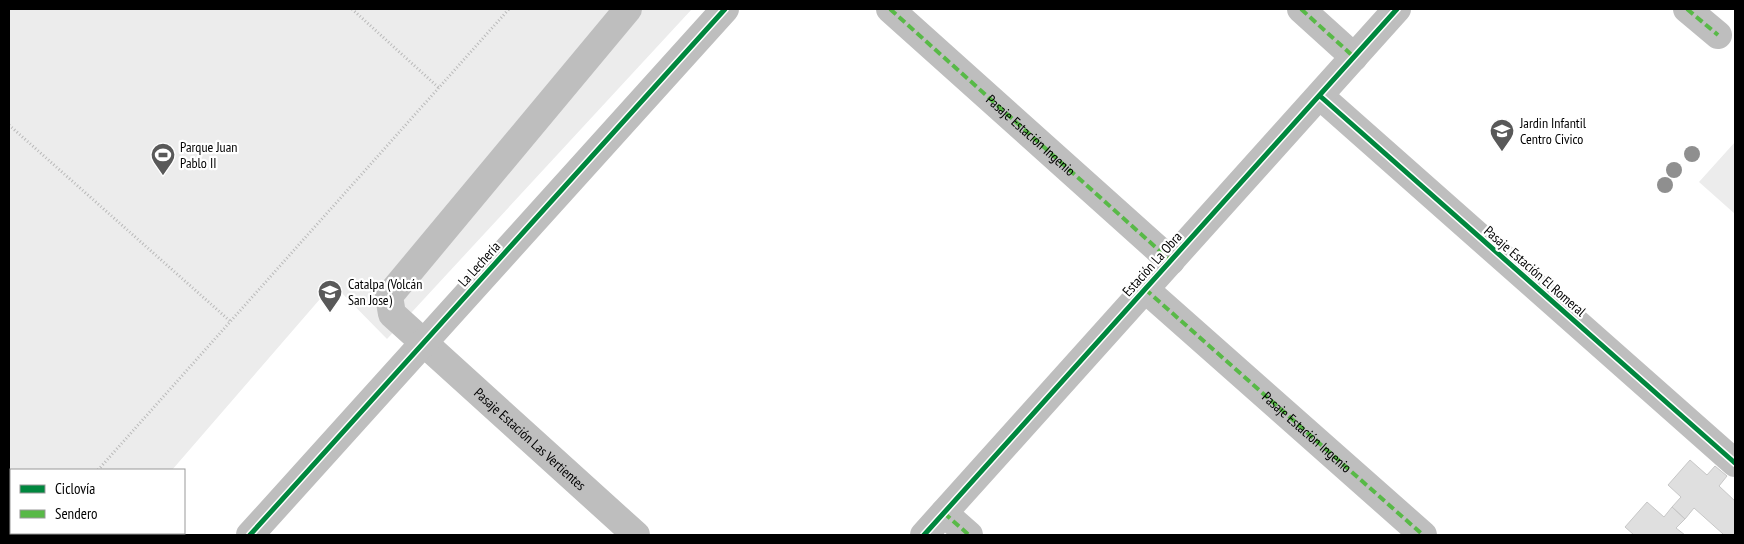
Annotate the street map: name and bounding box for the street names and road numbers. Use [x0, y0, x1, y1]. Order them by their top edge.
street label: Pasaje Estación Ingenio [982, 91, 1079, 180]
street label: Pasaje Estación El Romeral [1480, 222, 1590, 321]
street label: Estación La Obra [1118, 228, 1186, 300]
street label: La Lechería [454, 238, 504, 290]
street label: Pasaje Estación Las Vertientes [470, 384, 590, 494]
street label: Pasaje Estación Ingenio [1258, 388, 1355, 477]

